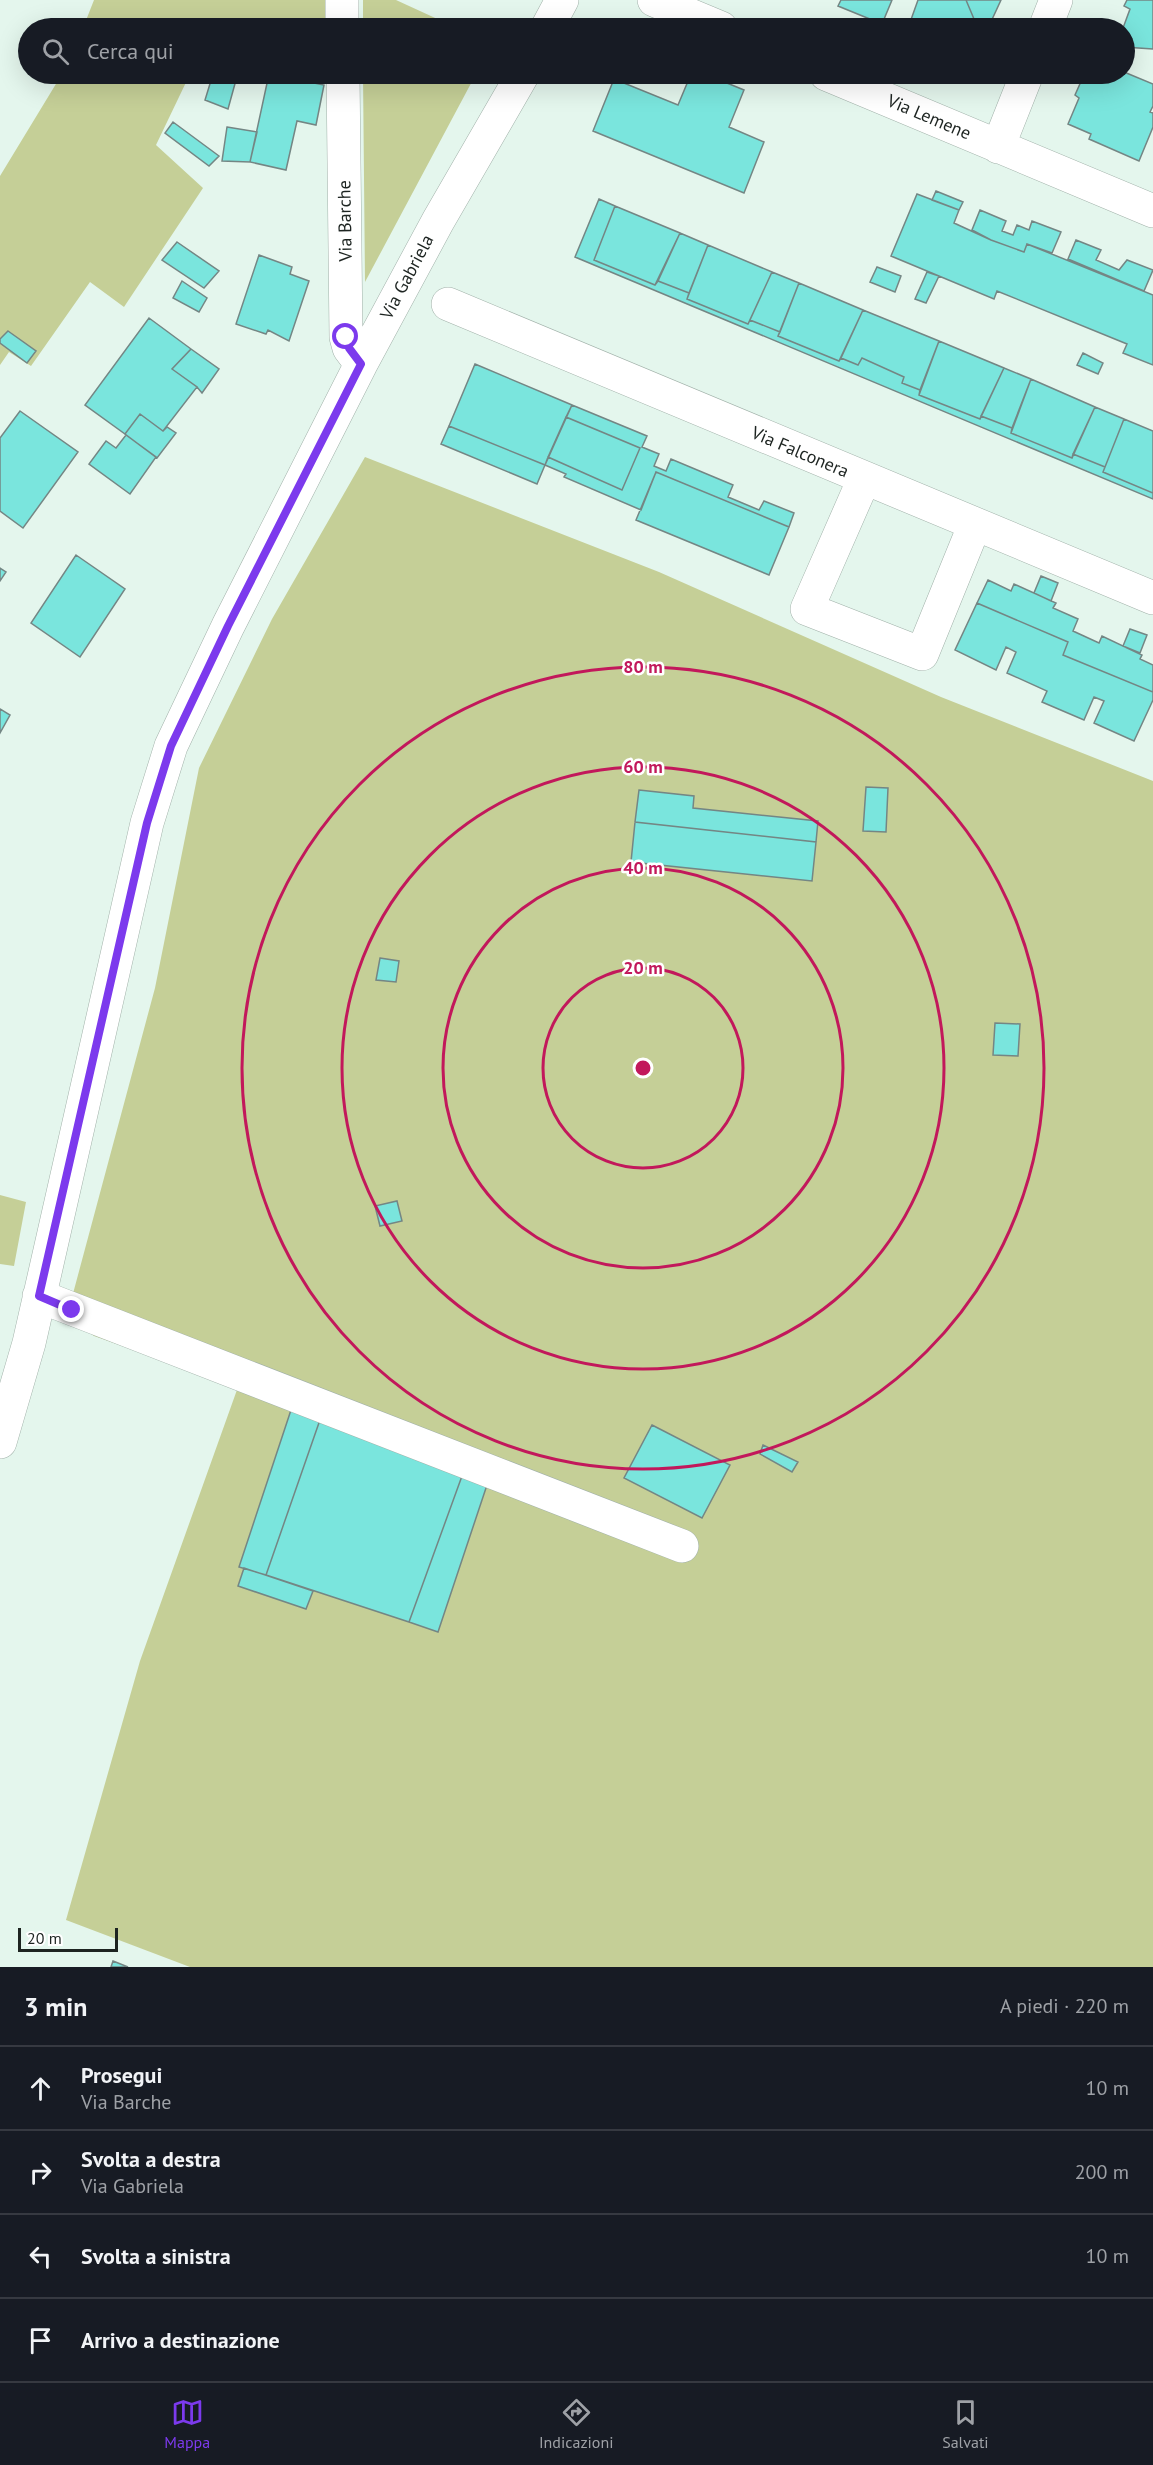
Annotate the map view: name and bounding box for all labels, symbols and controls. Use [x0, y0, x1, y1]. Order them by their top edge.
search box [18, 18, 1135, 84]
icon: search [39, 35, 72, 68]
text: Cerca qui [87, 37, 174, 65]
street label: Via Lemene [883, 88, 975, 144]
street label: Via Barche [332, 180, 357, 263]
street label: Via Gabriela [374, 230, 438, 324]
route start [332, 323, 358, 349]
street label: Via Falconera [747, 420, 852, 482]
text: 80 m [623, 655, 663, 678]
text: 60 m [623, 755, 663, 778]
text: 40 m [623, 856, 663, 879]
text: 20 m [623, 956, 663, 979]
centre of rings [633, 1058, 653, 1078]
route end [58, 1296, 84, 1322]
scale bar [18, 1925, 118, 1952]
text: 20 m [27, 1928, 62, 1948]
text: 3 min [24, 1990, 87, 2023]
text: A piedi · 220 m [1000, 1993, 1129, 2019]
text: Prosegui [81, 2061, 162, 2089]
icon: ahead [24, 2072, 57, 2105]
text: 10 m [1086, 2075, 1129, 2101]
text: Via Barche [81, 2089, 172, 2115]
text: Svolta a destra [81, 2145, 221, 2173]
icon: right [24, 2156, 57, 2189]
text: 200 m [1075, 2159, 1129, 2185]
text: Via Gabriela [81, 2173, 184, 2199]
icon: left [24, 2240, 57, 2273]
text: Svolta a sinistra [81, 2242, 231, 2270]
text: 10 m [1086, 2243, 1129, 2269]
icon: arrive [24, 2324, 57, 2357]
text: Arrivo a destinazione [81, 2326, 280, 2354]
tab: Mappa [164, 2396, 210, 2452]
tab: Indicazioni [539, 2396, 613, 2452]
tab: Salvati [942, 2396, 989, 2452]

